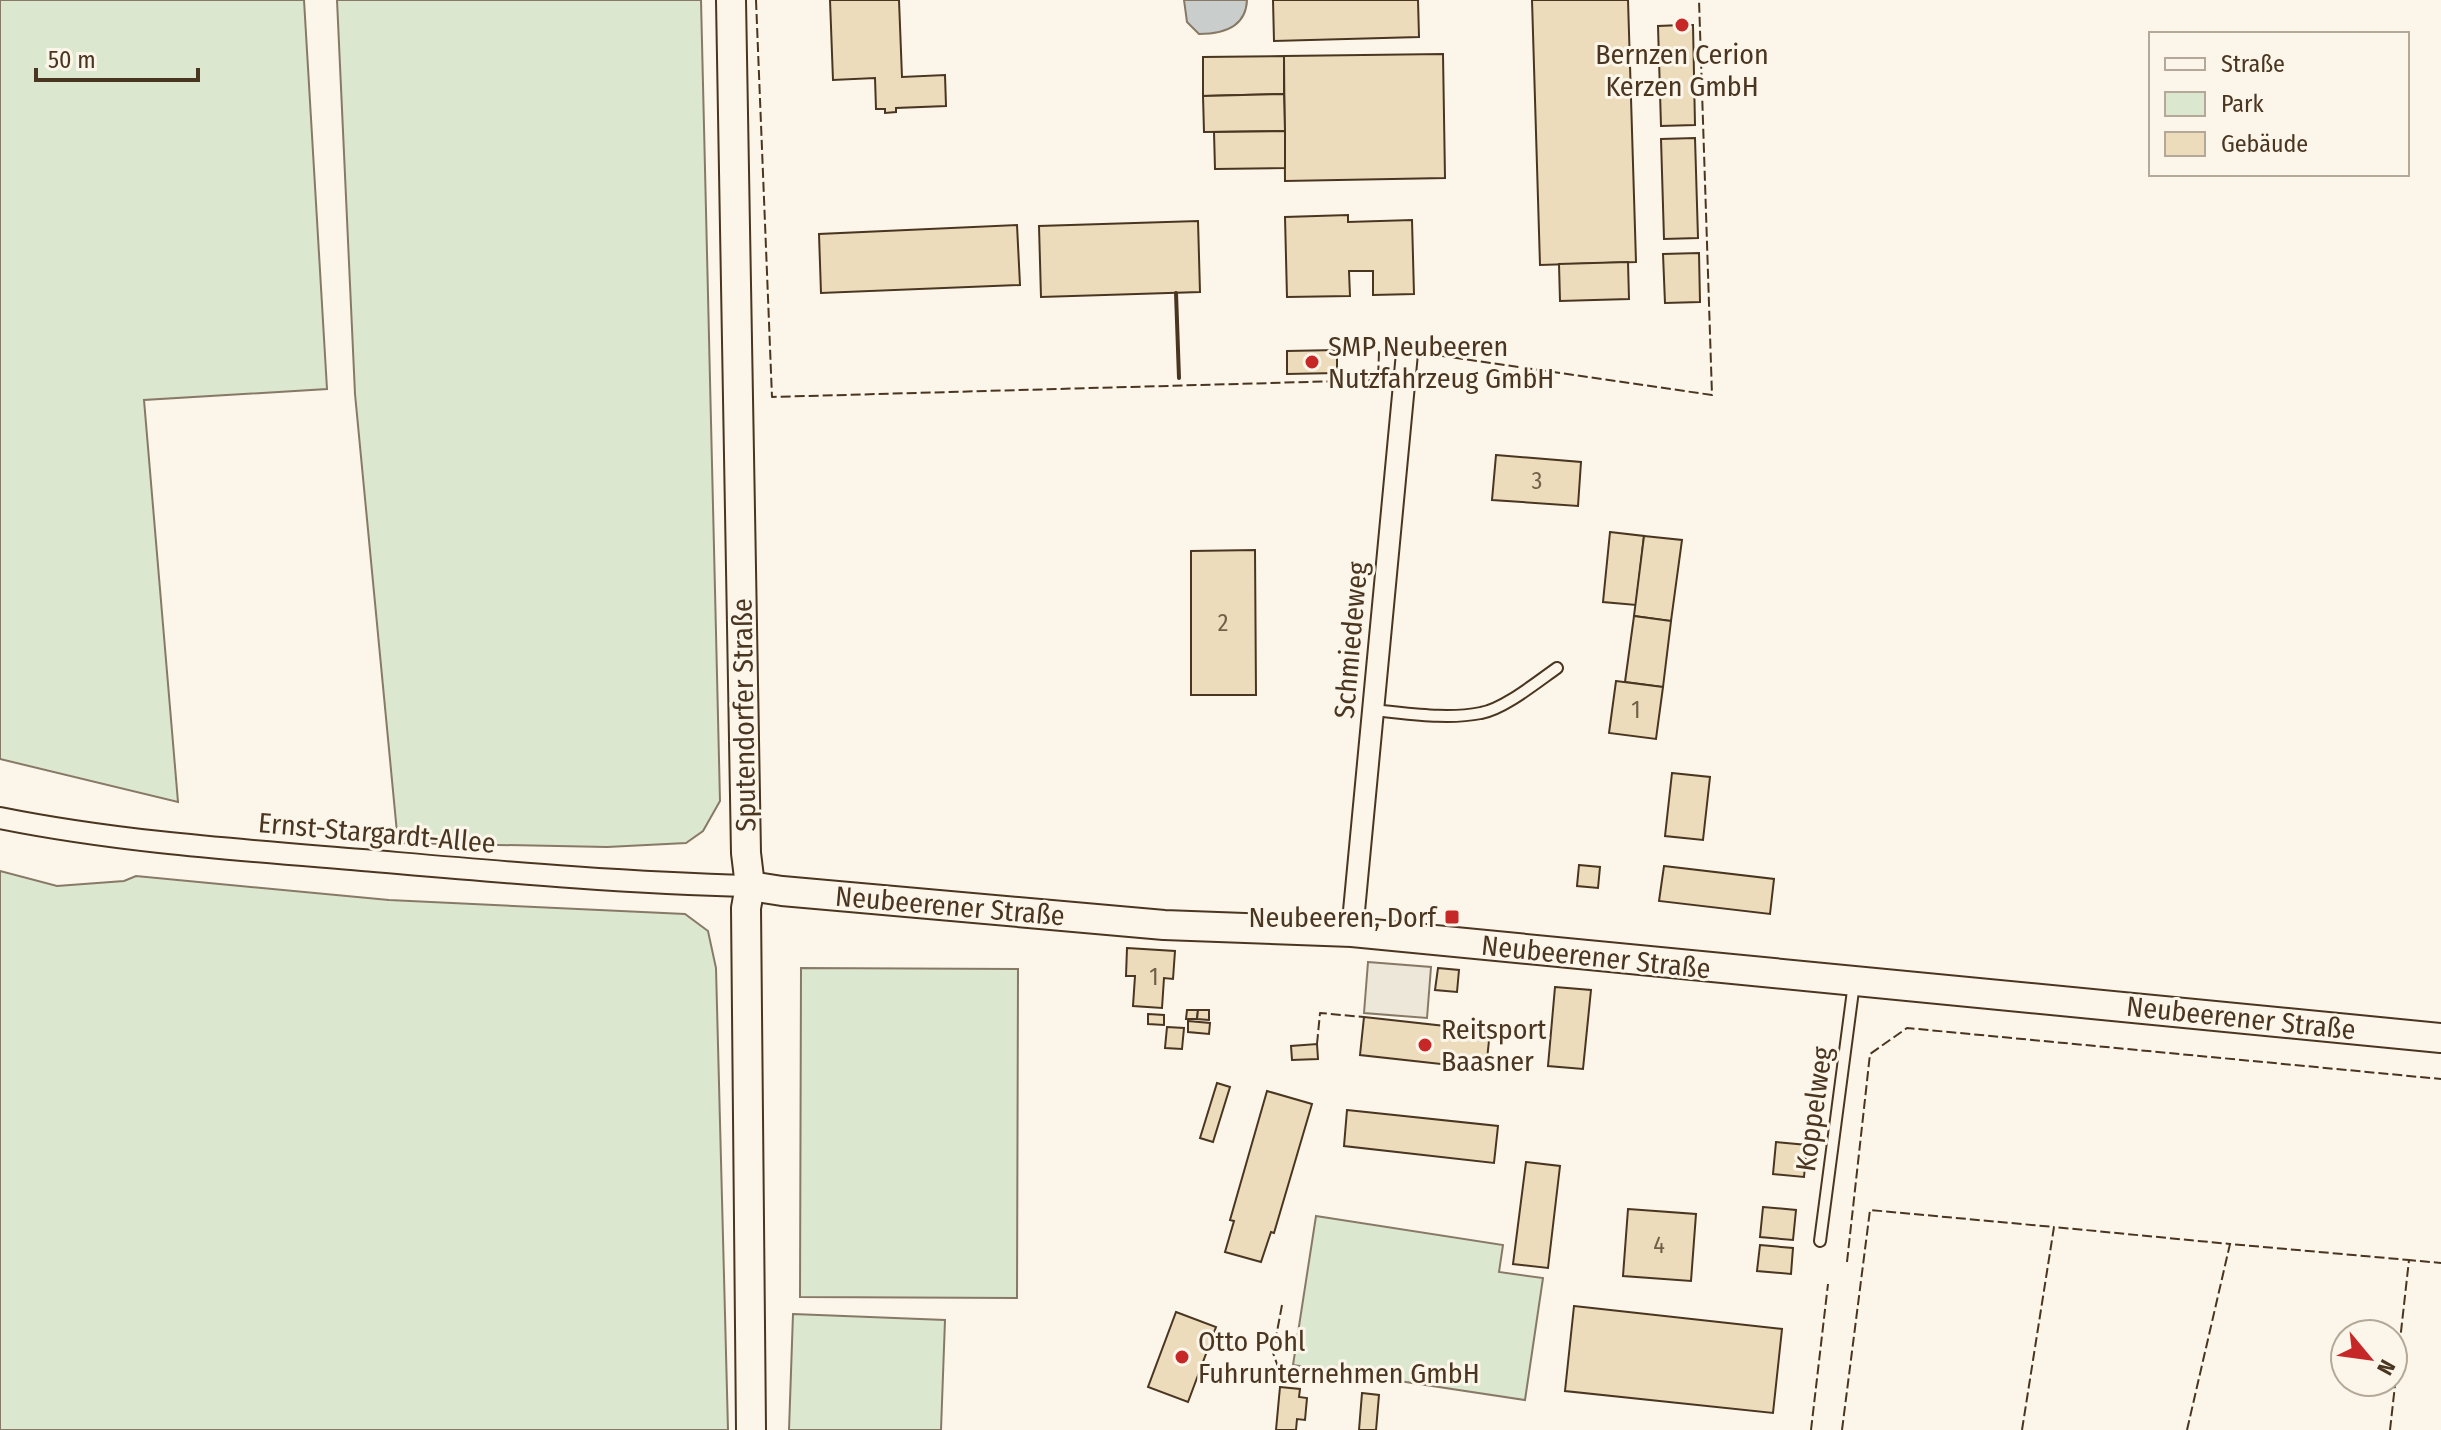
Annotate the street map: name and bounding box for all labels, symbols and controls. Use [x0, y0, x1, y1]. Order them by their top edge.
marker: Bernzen Cerion Kerzen GmbH [1673, 16, 1691, 34]
scale bar [36, 32, 198, 82]
legend [2149, 32, 2409, 176]
place label: Bernzen Cerion Kerzen GmbH [1595, 38, 1769, 103]
text: 50 m [48, 46, 96, 74]
text: Straße [2221, 50, 2285, 78]
text: Park [2221, 90, 2264, 118]
text: Gebäude [2221, 130, 2308, 158]
place label: SMP Neubeeren Nutzfahrzeug GmbH [1328, 330, 1554, 395]
marker: SMP Neubeeren Nutzfahrzeug GmbH [1303, 353, 1321, 371]
house number: 3 [1532, 467, 1542, 495]
street label: Schmiedeweg [1328, 559, 1374, 720]
street label: Sputendorfer Straße [725, 598, 763, 832]
house number: 2 [1218, 609, 1228, 637]
house number: 1 [1631, 696, 1641, 724]
street label: Ernst-Stargardt-Allee [257, 806, 497, 860]
street label: Neubeerener Straße [834, 880, 1066, 932]
place label: Neubeeren, Dorf [1249, 901, 1438, 934]
marker: Neubeeren, Dorf [1443, 908, 1461, 926]
street label: Neubeerener Straße [1480, 929, 1712, 985]
house number: 1 [1149, 963, 1159, 991]
street label: Neubeerener Straße [2125, 990, 2357, 1046]
place label: Reitsport Baasner [1441, 1013, 1547, 1078]
marker: Reitsport Baasner [1416, 1036, 1434, 1054]
street label: Koppelweg [1789, 1044, 1839, 1173]
house number: 4 [1653, 1231, 1665, 1259]
north arrow [2329, 1318, 2409, 1398]
place label: Otto Pohl Fuhrunternehmen GmbH [1198, 1325, 1480, 1390]
marker: Otto Pohl Fuhrunternehmen GmbH [1173, 1348, 1191, 1366]
text: N [2371, 1355, 2401, 1380]

